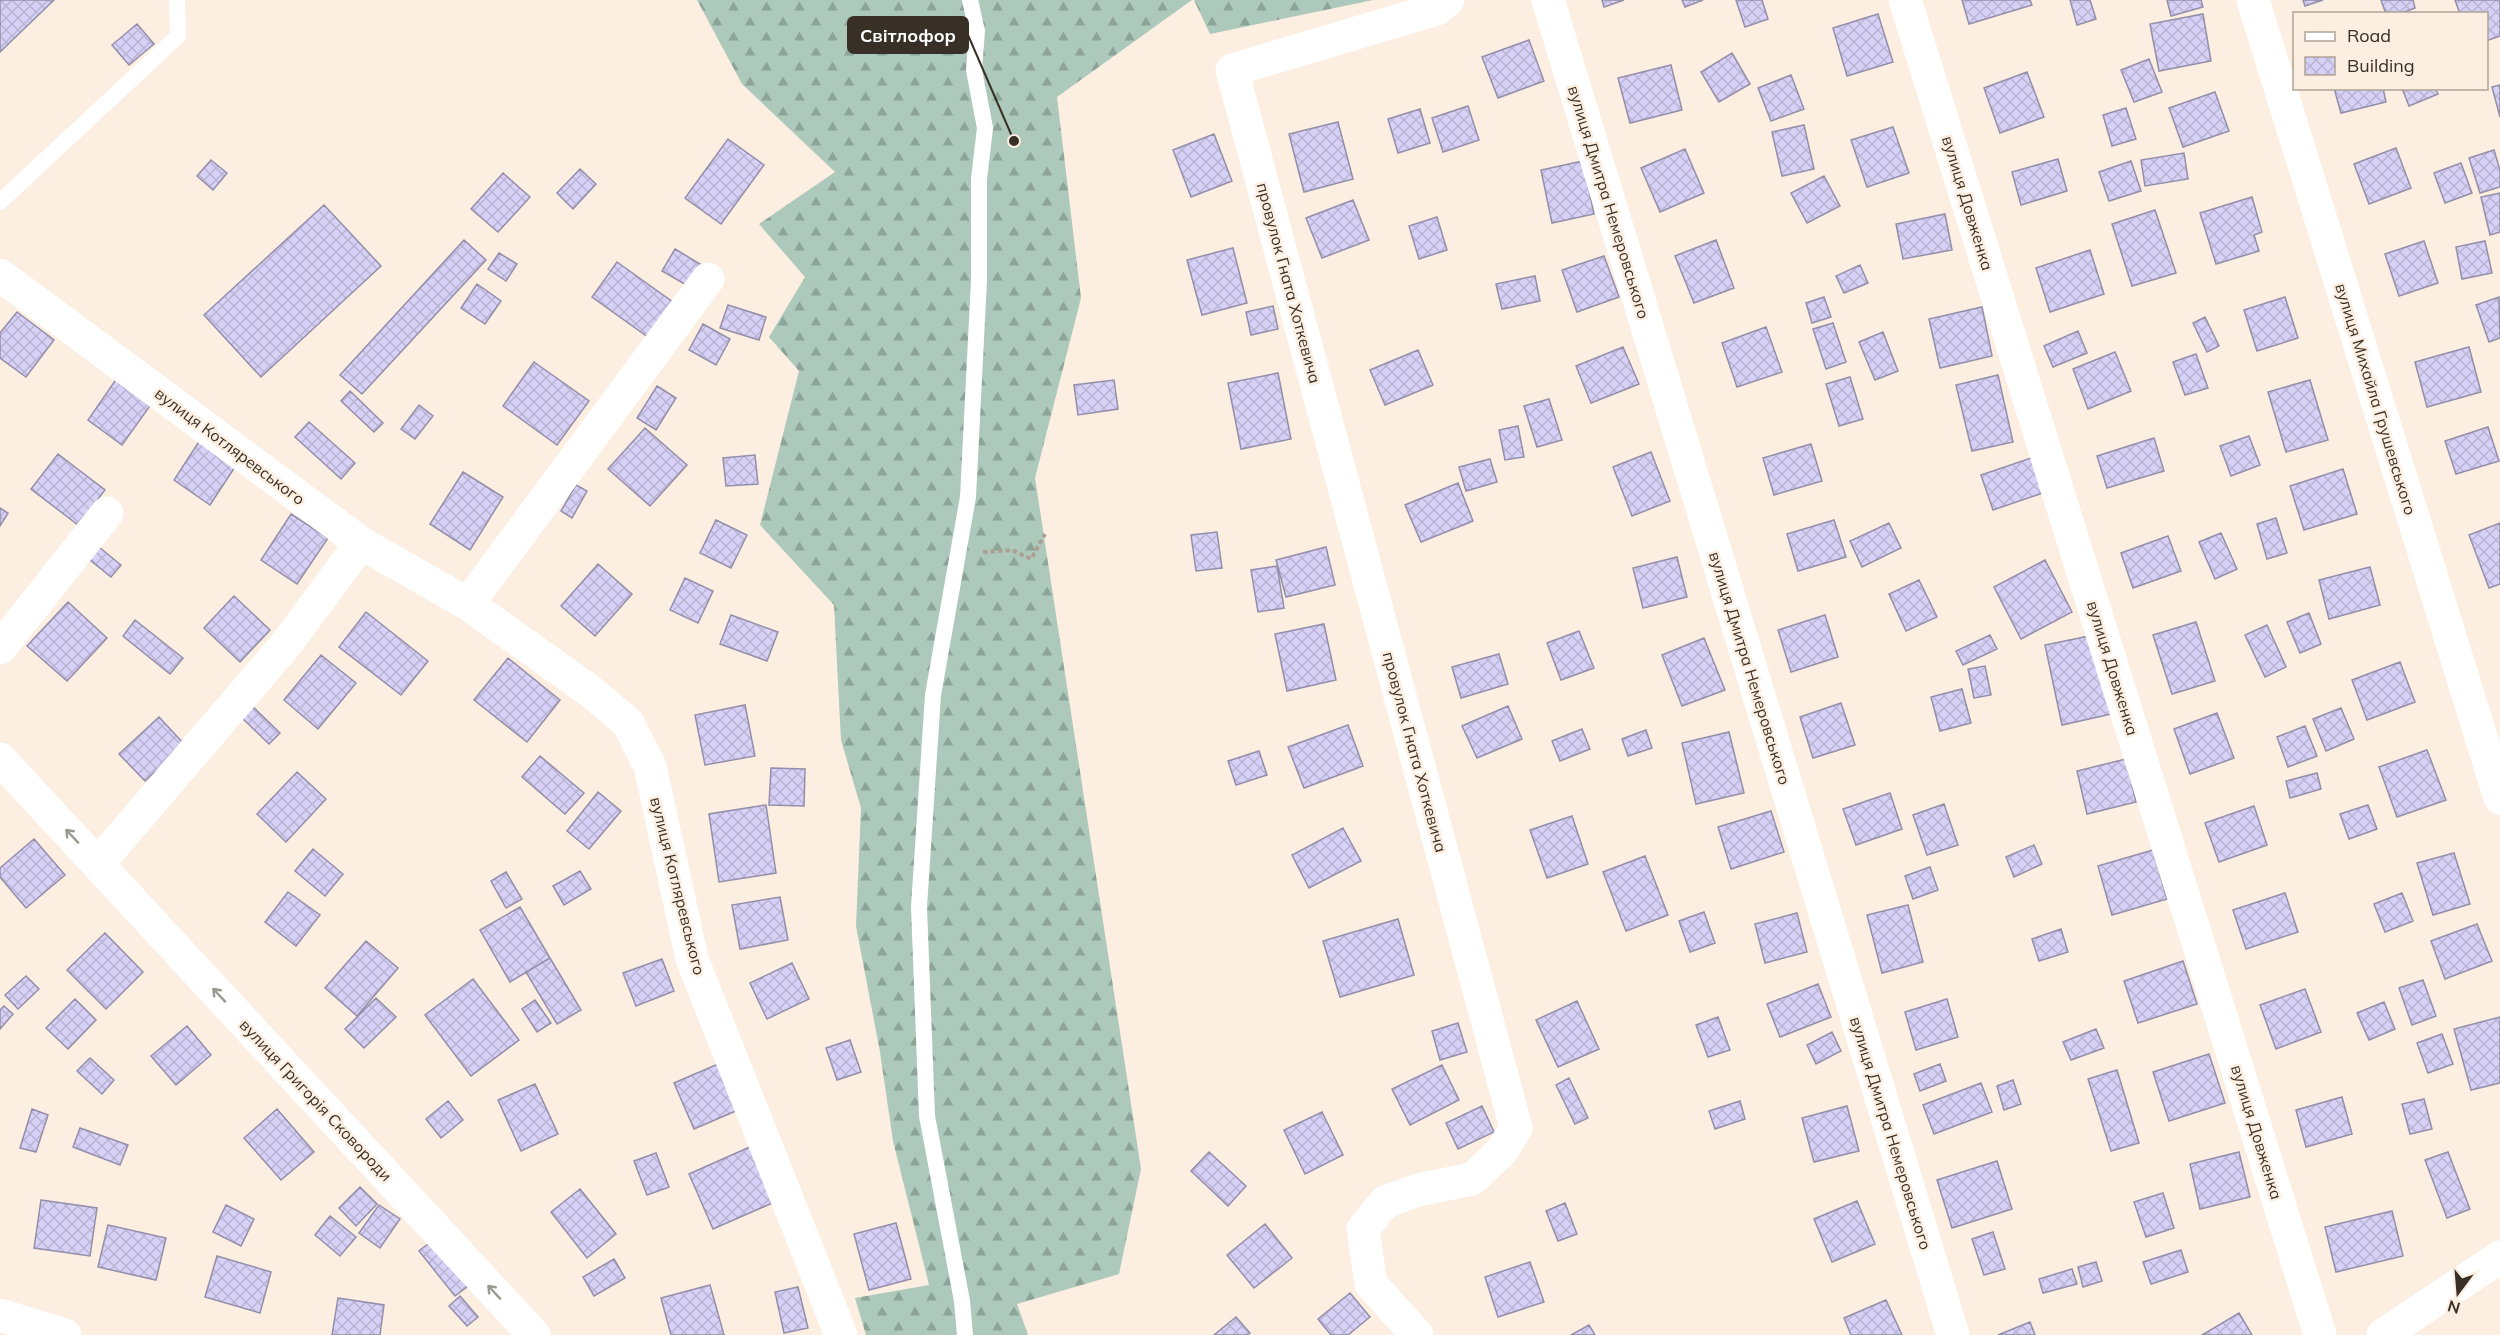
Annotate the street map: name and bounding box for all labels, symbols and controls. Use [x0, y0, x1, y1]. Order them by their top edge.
legend [2293, 12, 2488, 90]
callout: Світлофор [848, 17, 968, 53]
text: Світлофор [860, 24, 956, 47]
text: Road [2347, 24, 2391, 47]
text: Building [2347, 54, 2415, 77]
street label: вулиця Дмитра Немеровського [1564, 83, 1654, 321]
street label: вулиця Довженка [1938, 133, 1998, 273]
street label: провулок Гната Хоткевича [1253, 180, 1325, 386]
street label: вулиця Михайла Грушевського [2331, 281, 2421, 517]
street label: вулиця Котляревського [151, 383, 309, 509]
street label: вулиця Дмитра Немеровського [1705, 549, 1795, 787]
street label: вулиця Довженка [2083, 598, 2143, 738]
street label: провулок Гната Хоткевича [1379, 649, 1451, 855]
street label: вулиця Котляревського [646, 795, 710, 977]
one-way arrow [65, 829, 79, 844]
one-way arrow [212, 988, 226, 1003]
street label: вулиця Дмитра Немеровського [1846, 1014, 1936, 1252]
street label: вулиця Григорія Сковороди [236, 1015, 396, 1185]
street label: вулиця Довженка [2227, 1062, 2287, 1202]
north arrow [2428, 1263, 2488, 1323]
one-way arrow [487, 1285, 501, 1300]
text: N [2445, 1296, 2462, 1319]

